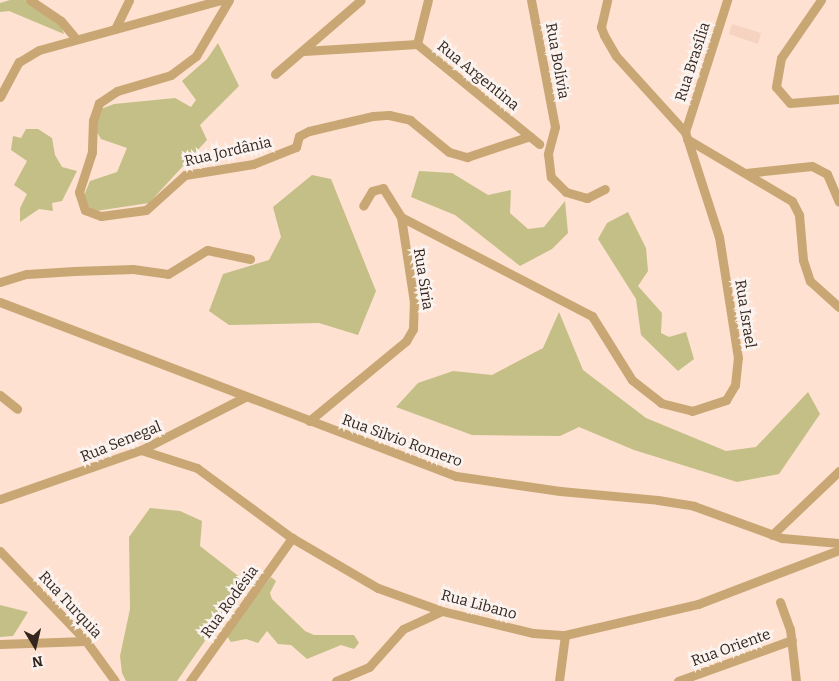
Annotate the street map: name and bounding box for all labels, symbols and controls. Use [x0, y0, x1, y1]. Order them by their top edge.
street label: Rua Brasília [672, 20, 714, 104]
street label: Rua Bolívia [541, 22, 573, 100]
street label: Rua Argentina [433, 37, 523, 115]
street label: Rua Jordânia [183, 133, 273, 171]
street label: Rua Síria [409, 247, 437, 311]
street label: Rua Israel [731, 278, 759, 350]
street label: Rua Silvio Romero [339, 411, 465, 471]
street label: Rua Senegal [78, 418, 164, 466]
street label: Rua Rodésia [198, 562, 262, 642]
street label: Rua Turquia [35, 568, 105, 642]
street label: Rua Libano [439, 586, 519, 624]
north arrow [10, 621, 60, 671]
street label: Rua Oriente [689, 625, 773, 671]
text: N [31, 652, 44, 671]

